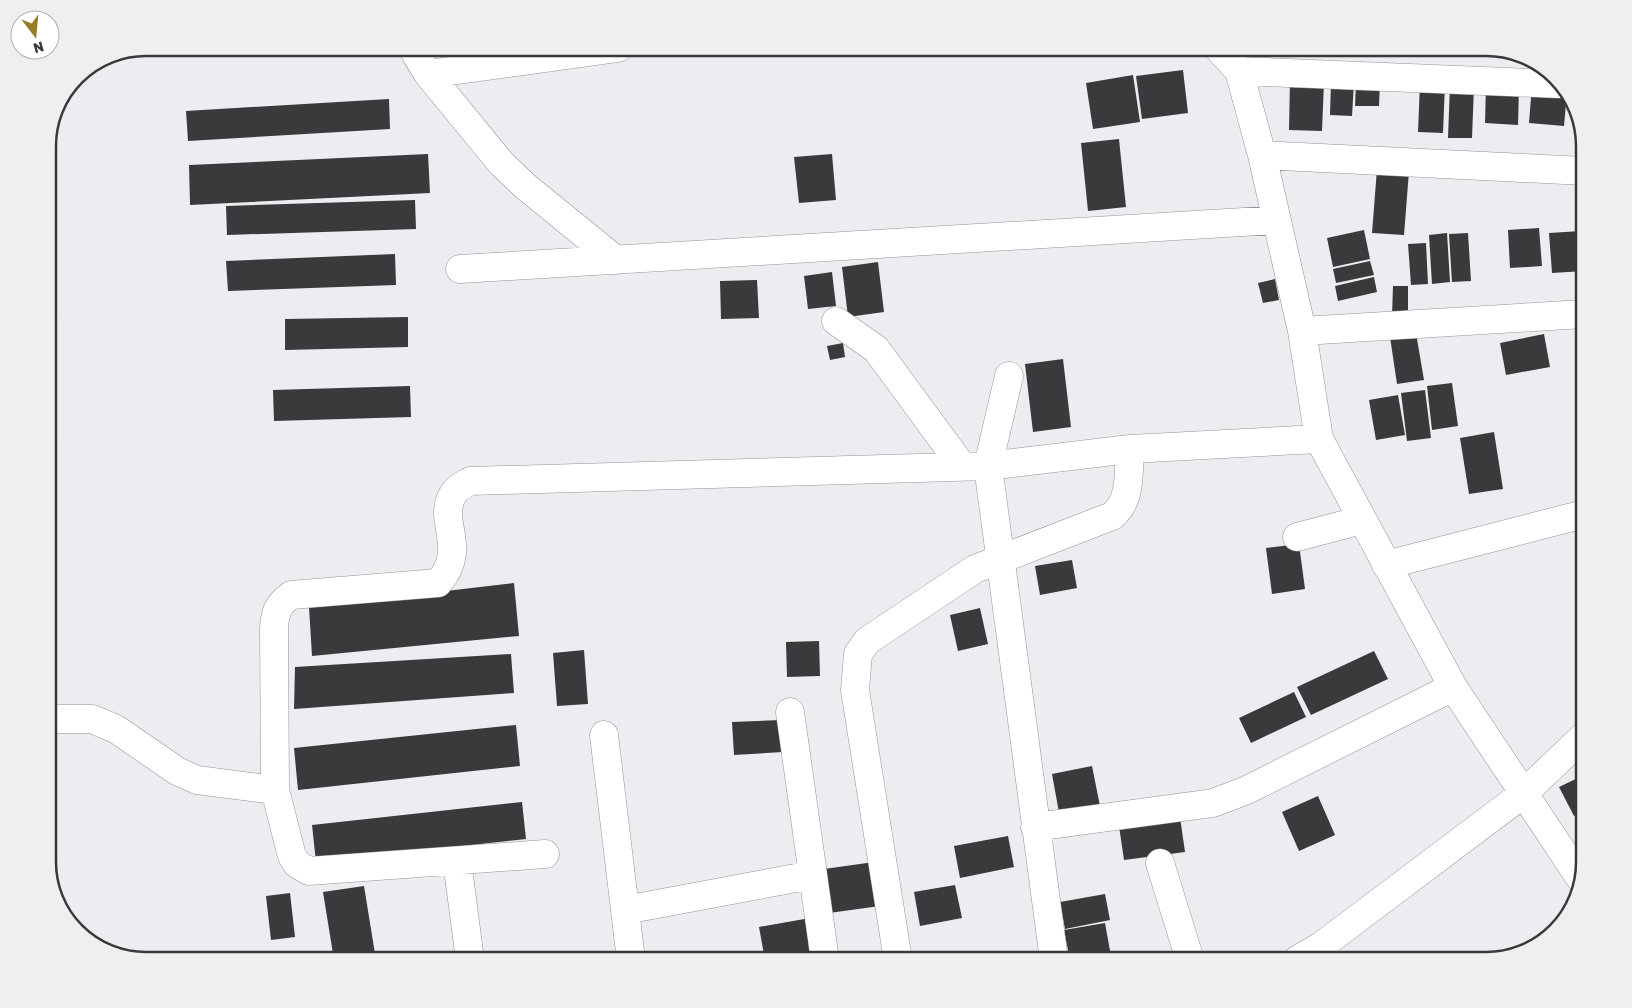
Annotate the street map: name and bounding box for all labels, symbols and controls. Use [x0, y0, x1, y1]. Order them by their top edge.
north arrow [10, 10, 60, 60]
text: N [31, 37, 46, 57]

